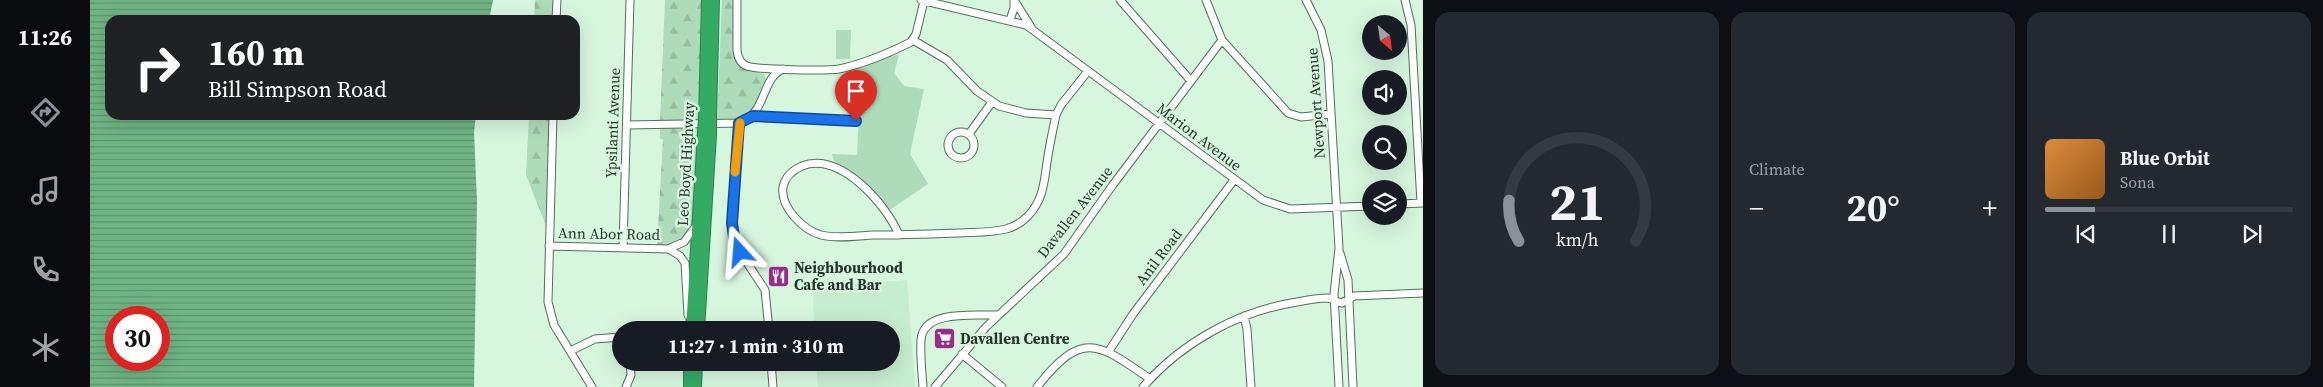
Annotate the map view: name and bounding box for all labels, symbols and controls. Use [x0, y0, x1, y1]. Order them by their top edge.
north arrow [1362, 15, 1408, 60]
map controls [1362, 15, 1407, 225]
text: 11:26 [18, 22, 72, 52]
text: 160 m [208, 29, 304, 77]
icon: right [125, 35, 190, 100]
street label: Newport Avenue [1301, 47, 1330, 159]
street label: Ypsilanti Avenue [600, 67, 625, 179]
pin [835, 70, 877, 121]
button: sound [1362, 70, 1407, 115]
text: Bill Simpson Road [208, 74, 387, 104]
icon: arrive [842, 77, 870, 105]
icon: directions [28, 95, 63, 130]
street label: Marion Avenue [1152, 98, 1246, 176]
street label: Leo Boyd Highway [672, 101, 699, 226]
button: search [1362, 125, 1407, 170]
text: Blue Orbit [2120, 145, 2210, 171]
text: Climate [1749, 158, 1805, 180]
street label: Davallen Avenue [1032, 161, 1117, 262]
text: 21 [1549, 166, 1605, 237]
text: Sona [2120, 171, 2155, 193]
icon: music [28, 173, 63, 208]
button: layers [1362, 180, 1407, 225]
text: 20° [1846, 182, 1900, 234]
text: − [1749, 189, 1764, 227]
text: + [1982, 189, 1997, 227]
icon: previous [2072, 220, 2100, 248]
icon: pause [2155, 220, 2183, 248]
icon: next [2238, 220, 2266, 248]
street label: Ann Abor Road [558, 222, 661, 245]
street label: Anil Road [1131, 224, 1187, 289]
position arrow [713, 225, 765, 277]
text: km/h [1556, 227, 1599, 252]
icon: phone [28, 252, 63, 287]
place label: Neighbourhood Cafe and Bar [794, 257, 903, 295]
restaurant icon: Neighbourhood Cafe and Bar [766, 265, 790, 289]
speed limit sign: 30 [105, 306, 170, 371]
supermarket icon: Davallen Centre [932, 327, 956, 351]
place label: Davallen Centre [960, 328, 1070, 349]
icon: climate [28, 330, 63, 365]
text: 11:27 · 1 min · 310 m [668, 333, 844, 359]

